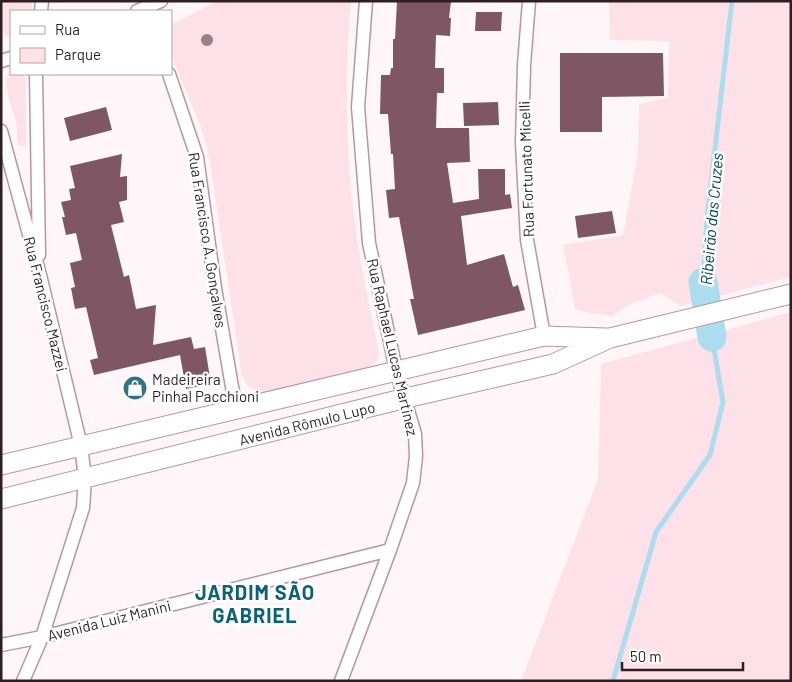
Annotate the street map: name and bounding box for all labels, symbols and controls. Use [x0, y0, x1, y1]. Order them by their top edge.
legend [10, 10, 172, 75]
text: Rua [55, 20, 80, 38]
text: Parque [55, 45, 101, 63]
street label: Rua Fortunato Micelli [515, 101, 537, 237]
street label: Rua Francisco A. Gonçalves [185, 151, 231, 329]
water label: Ribeirão das Cruzes [696, 152, 726, 286]
street label: Rua Francisco Mazzei [20, 235, 72, 373]
street label: Rua Raphael Lucas Martinez [364, 257, 422, 438]
place label: Madeireira Pinhal Pacchioni [152, 370, 259, 405]
shop icon: Madeireira Pinhal Pacchioni [122, 375, 148, 401]
street label: Avenida Rômulo Lupo [237, 397, 377, 449]
district label: JARDIM SÃO GABRIEL [195, 580, 315, 627]
street label: Avenida Luiz Manini [45, 596, 173, 644]
scale bar [622, 640, 743, 672]
text: 50 m [630, 647, 662, 665]

